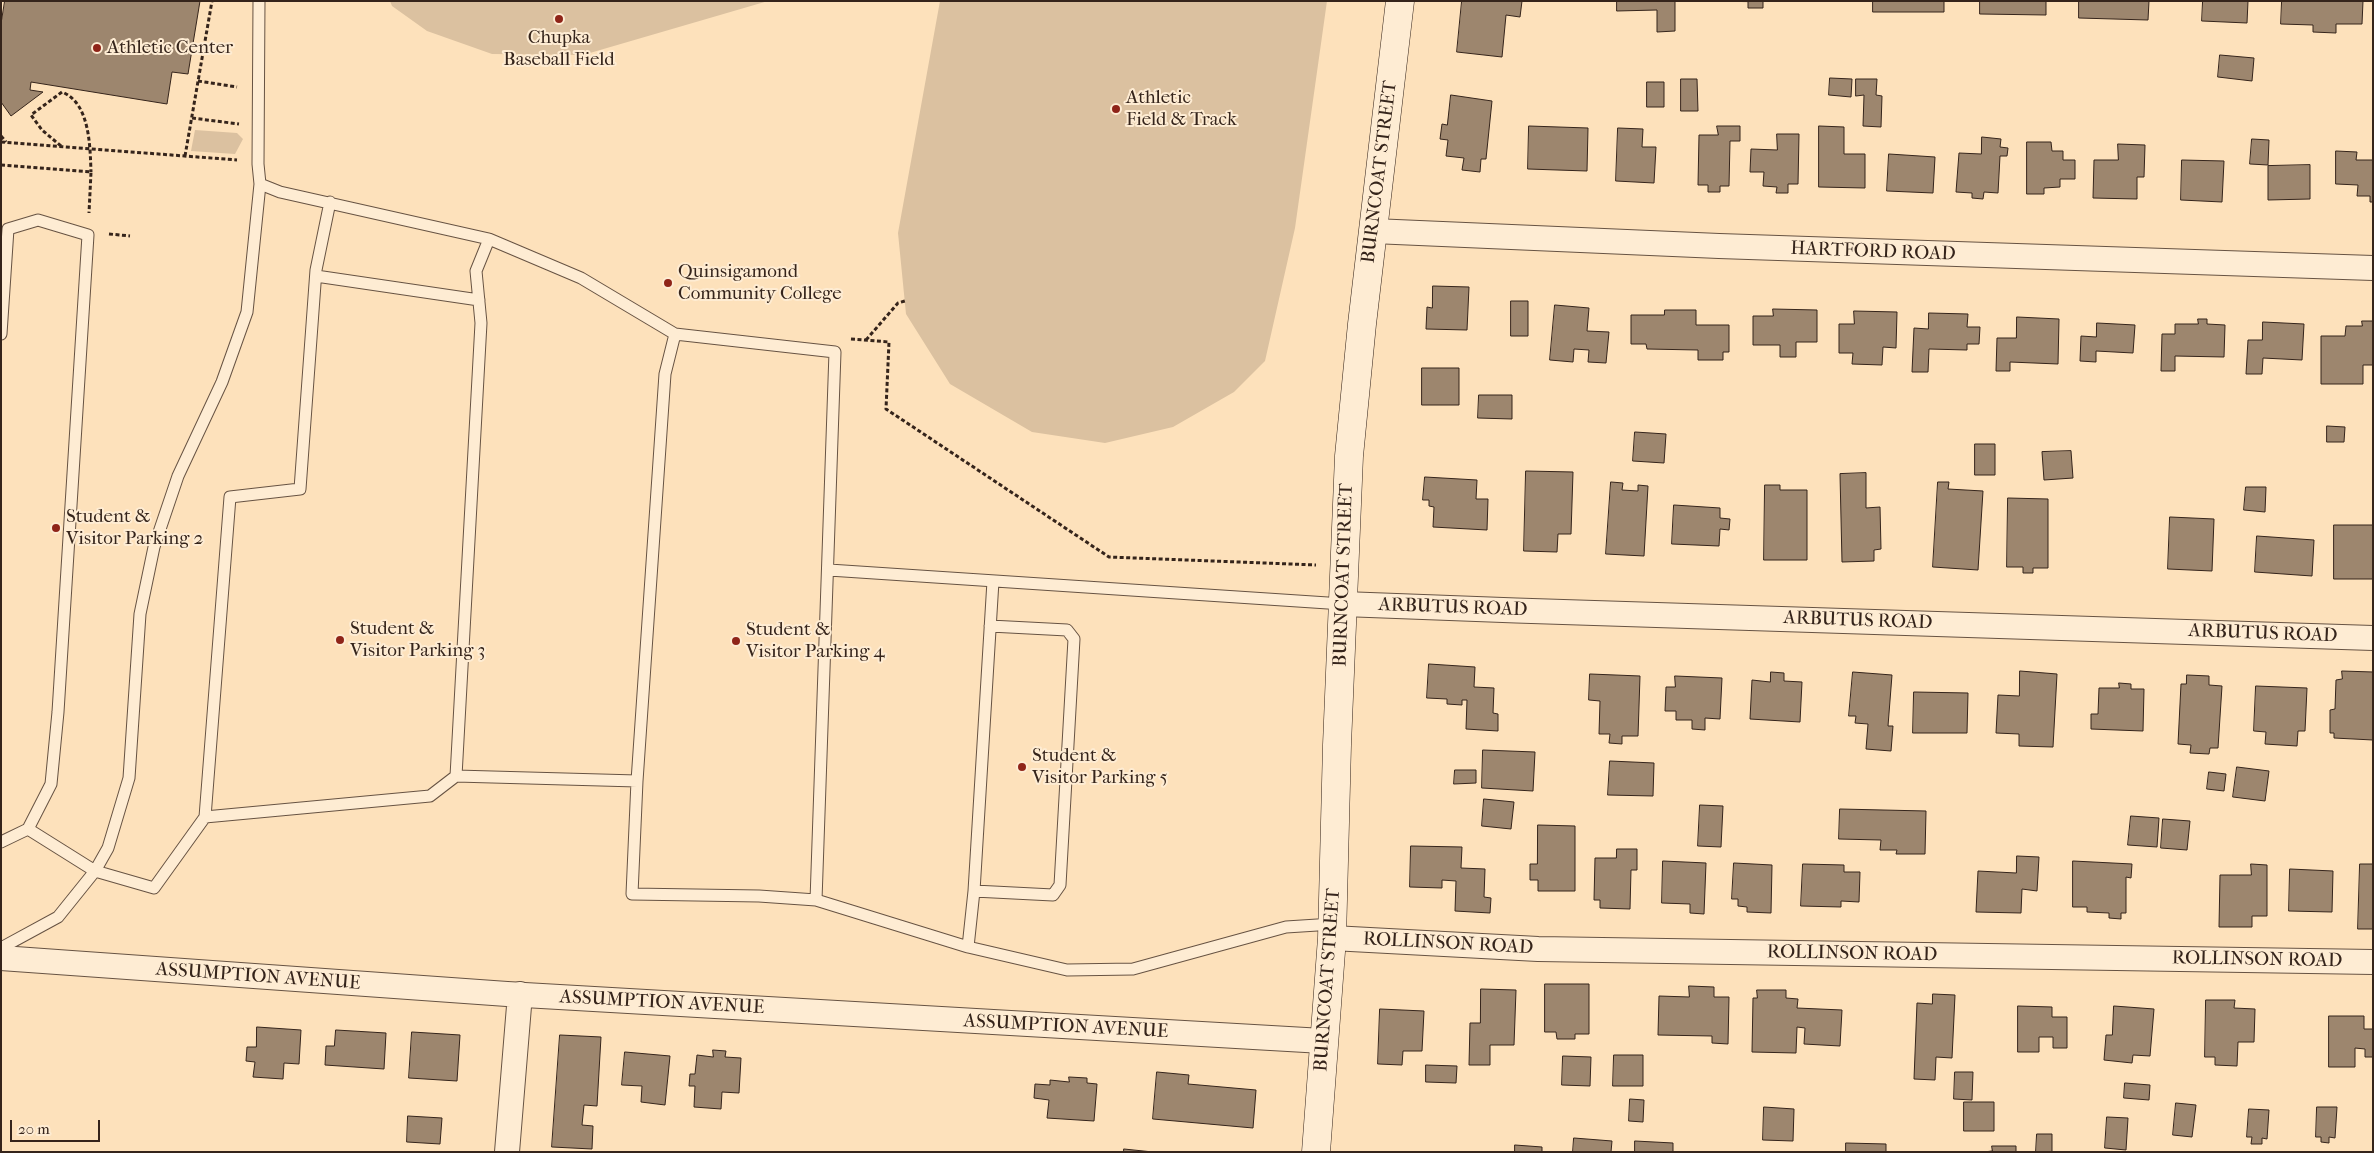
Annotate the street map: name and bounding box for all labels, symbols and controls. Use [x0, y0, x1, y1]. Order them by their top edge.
marker: Chupka Baseball Field [553, 13, 565, 25]
place label: Chupka Baseball Field [503, 27, 615, 71]
place label: Athletic Center [107, 37, 233, 59]
marker: Athletic Center [91, 42, 103, 54]
street label: BURNCOAT STREET [1357, 79, 1403, 265]
place label: Athletic Field & Track [1126, 87, 1237, 131]
marker: Athletic Field & Track [1110, 103, 1122, 115]
street label: HARTFORD ROAD [1790, 238, 1956, 266]
place label: Quinsigamond Community College [678, 261, 842, 305]
marker: Quinsigamond Community College [662, 277, 674, 289]
street label: BURNCOAT STREET [1329, 483, 1359, 667]
place label: Student & Visitor Parking 2 [66, 506, 203, 550]
marker: Student & Visitor Parking 2 [50, 522, 62, 534]
street label: ARBUTUS ROAD [1378, 594, 1528, 622]
street label: ARBUTUS ROAD [1783, 607, 1933, 635]
place label: Student & Visitor Parking 3 [350, 618, 485, 662]
place label: Student & Visitor Parking 4 [746, 619, 885, 663]
street label: ARBUTUS ROAD [2188, 620, 2338, 648]
marker: Student & Visitor Parking 3 [334, 634, 346, 646]
marker: Student & Visitor Parking 4 [730, 635, 742, 647]
place label: Student & Visitor Parking 5 [1032, 745, 1168, 789]
marker: Student & Visitor Parking 5 [1016, 761, 1028, 773]
street label: BURNCOAT STREET [1310, 888, 1346, 1072]
street label: ROLLINSON ROAD [1362, 928, 1534, 960]
street label: ROLLINSON ROAD [1767, 941, 1937, 967]
street label: ROLLINSON ROAD [2172, 947, 2342, 973]
street label: ASSUMPTION AVENUE [155, 958, 361, 996]
street label: ASSUMPTION AVENUE [559, 986, 765, 1020]
street label: ASSUMPTION AVENUE [963, 1010, 1169, 1044]
scale bar [12, 1110, 102, 1142]
text: 20 m [18, 1120, 50, 1138]

